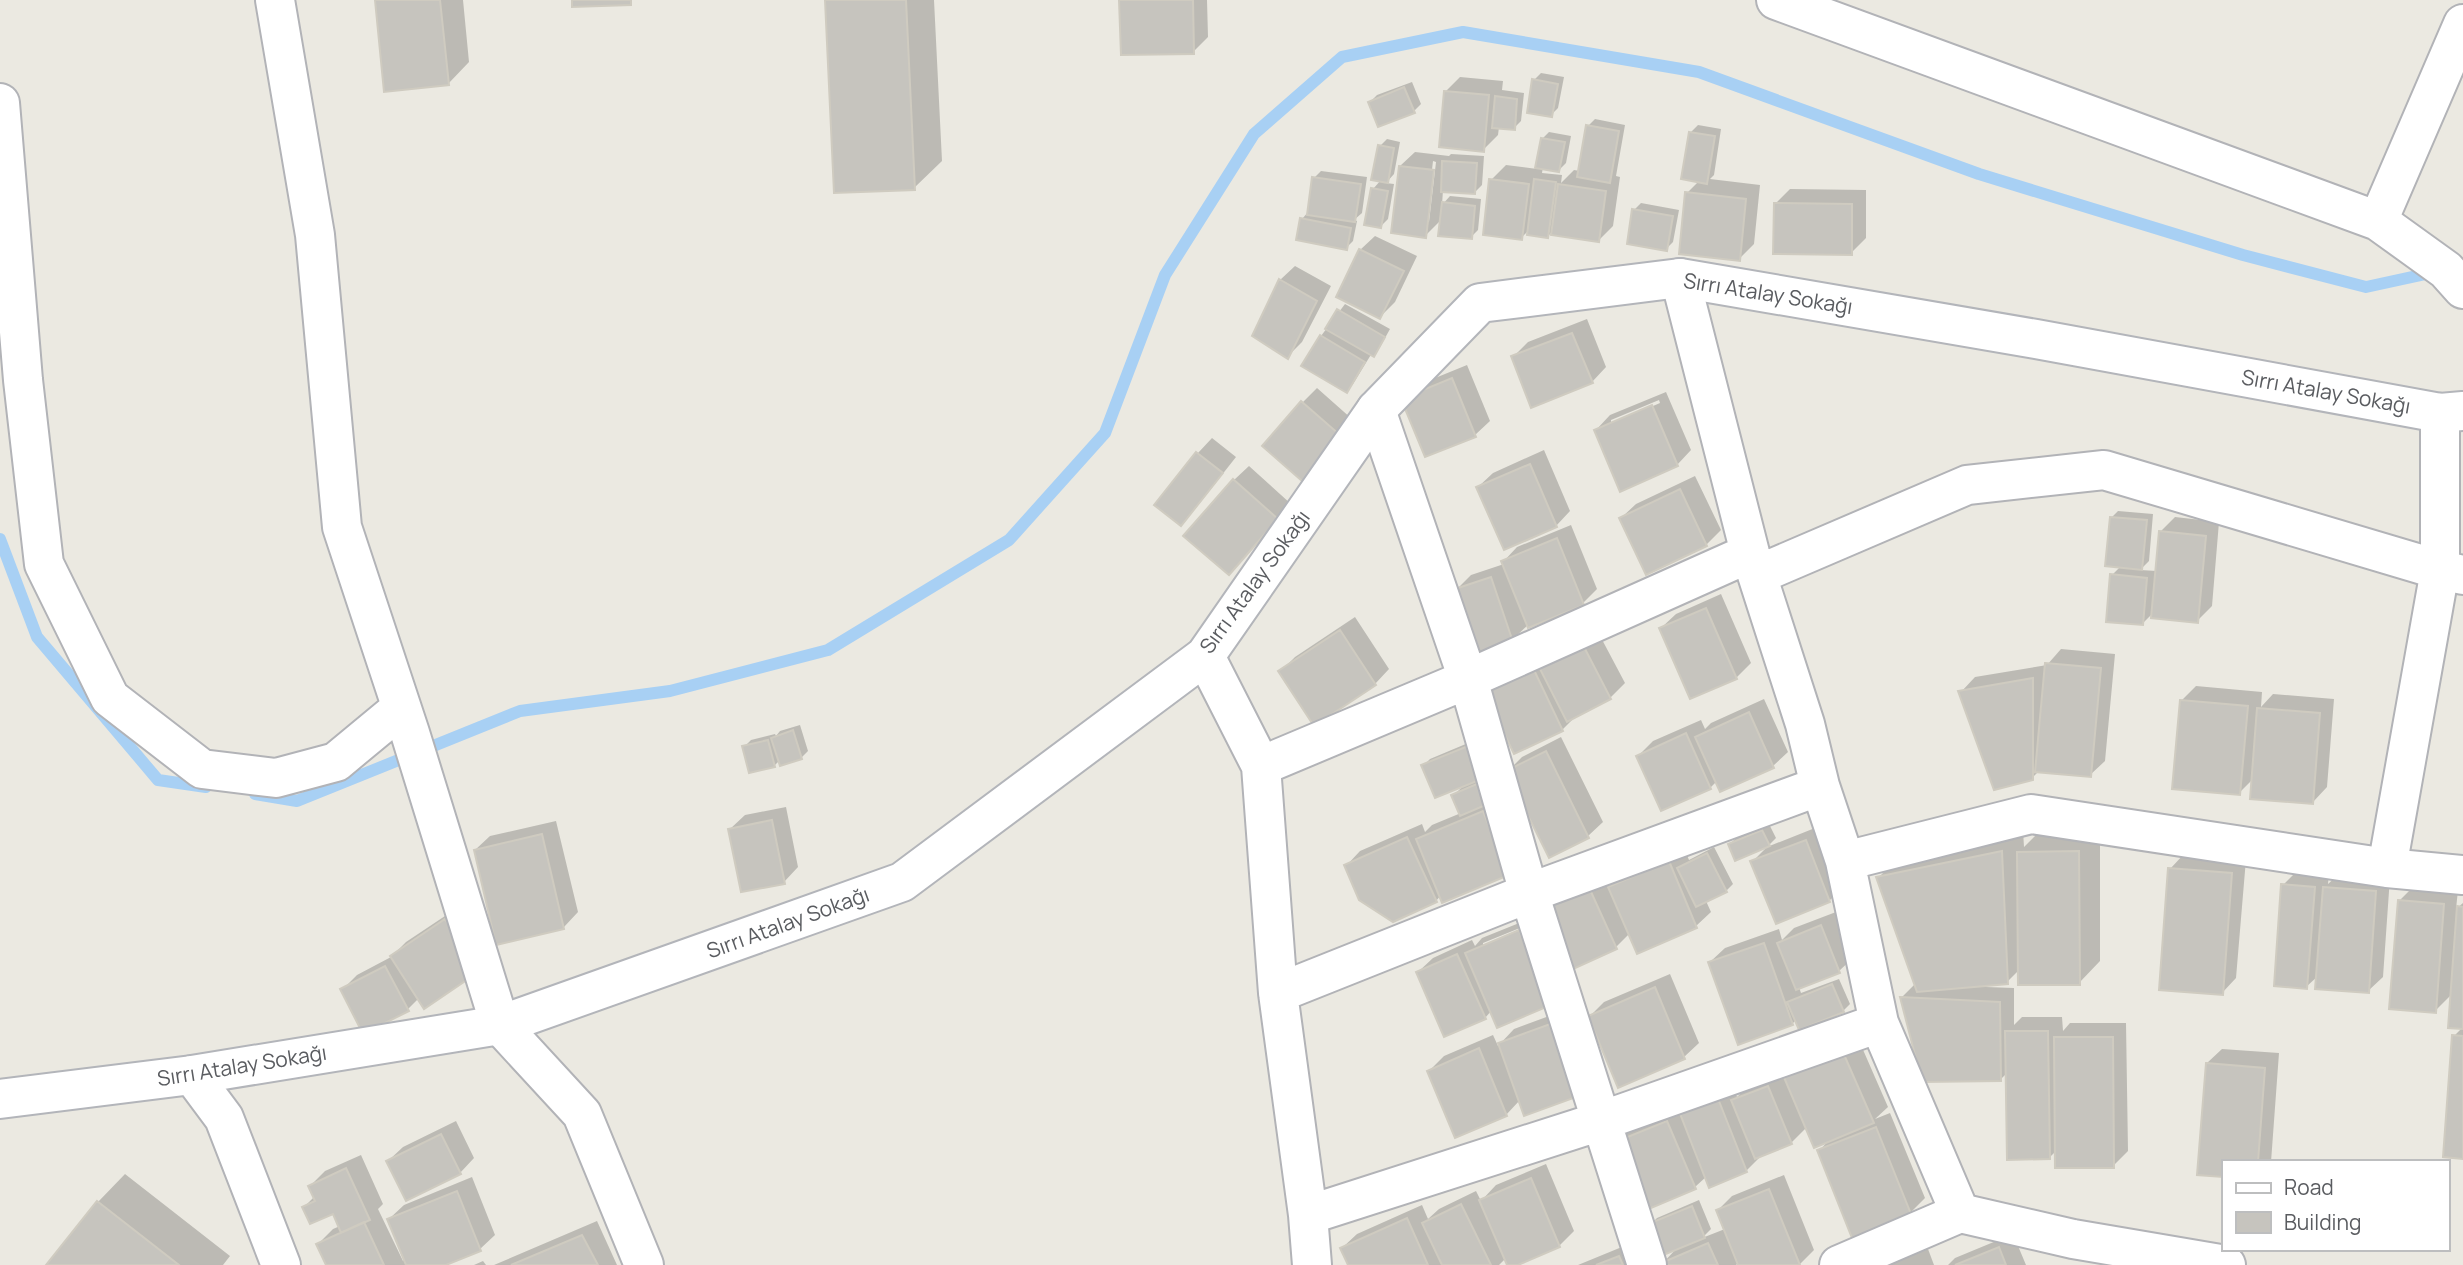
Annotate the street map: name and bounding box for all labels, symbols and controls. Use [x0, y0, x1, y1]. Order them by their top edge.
street label: Sırrı Atalay Sokağı [1681, 266, 1855, 320]
street label: Sırrı Atalay Sokağı [2240, 362, 2413, 420]
street label: Sırrı Atalay Sokağı [1193, 504, 1316, 659]
street label: Sırrı Atalay Sokağı [702, 880, 873, 964]
street label: Sırrı Atalay Sokağı [155, 1038, 329, 1092]
legend [2222, 1160, 2449, 1251]
text: Road [2284, 1173, 2334, 1201]
text: Building [2284, 1208, 2361, 1236]

